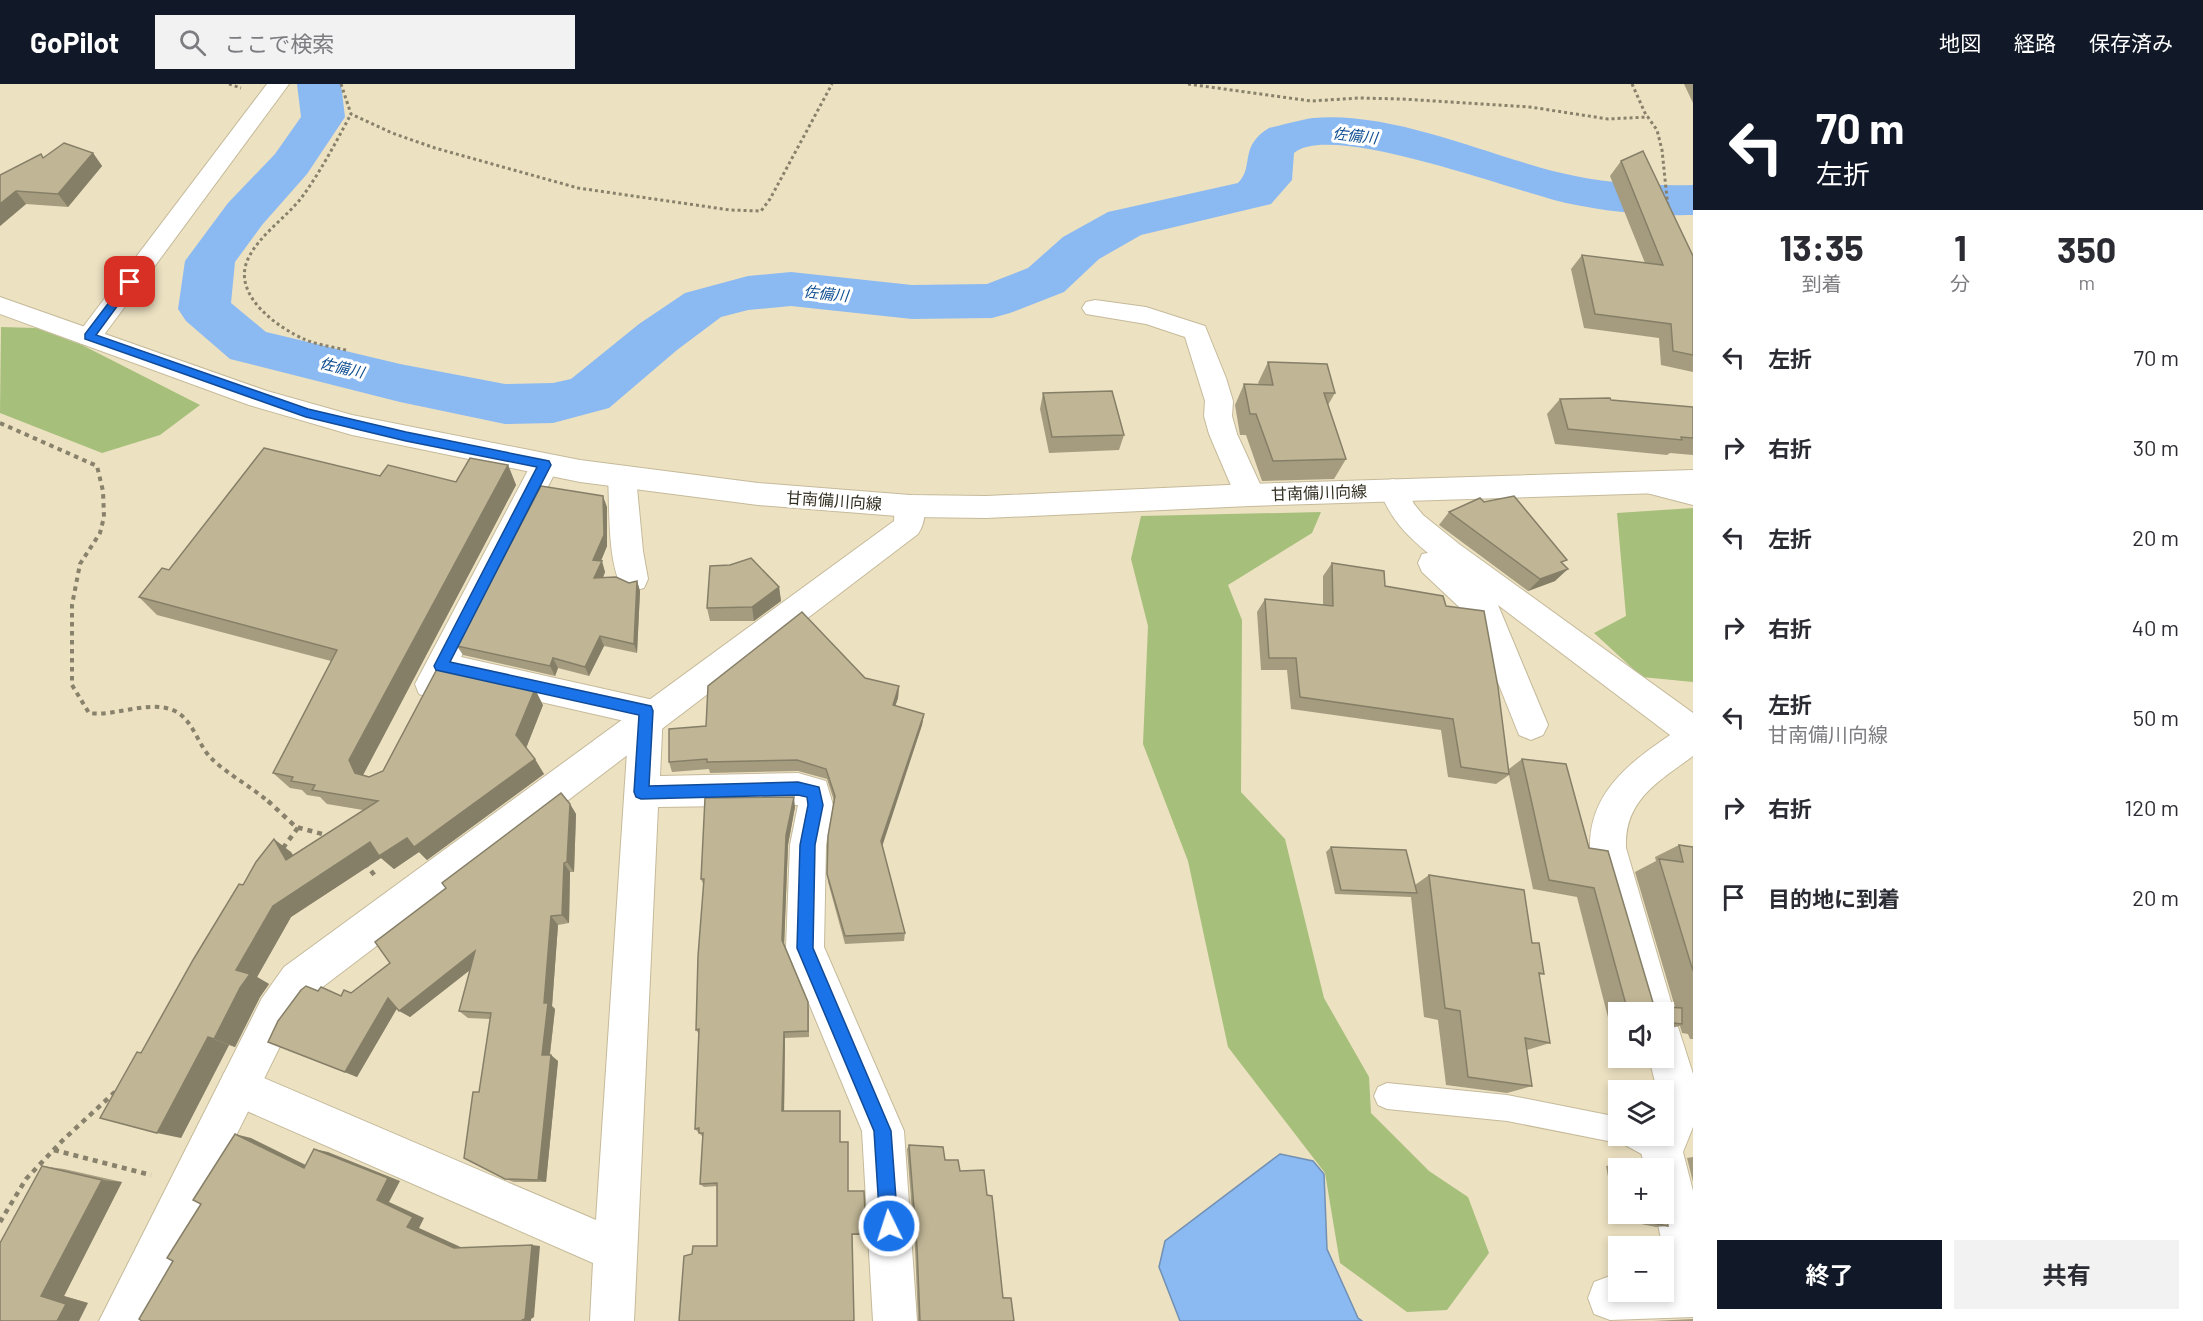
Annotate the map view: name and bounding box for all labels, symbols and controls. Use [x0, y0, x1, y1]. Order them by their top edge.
search box [155, 15, 575, 69]
text: GoPilot [30, 25, 119, 59]
icon: search [176, 26, 209, 59]
text: ここで検索 [224, 30, 334, 56]
text: 地図 [1939, 30, 1981, 55]
text: 経路 [2014, 30, 2056, 55]
text: 保存済み [2089, 30, 2173, 55]
text: 70 m [1816, 102, 1904, 152]
icon: left [1717, 108, 1795, 186]
water label: 佐備川 [1332, 123, 1380, 147]
text: 左折 [1816, 157, 1870, 189]
text: 13:35 [1780, 225, 1864, 268]
text: 1 [1954, 225, 1967, 268]
text: 350 [2057, 227, 2116, 270]
pin [104, 256, 155, 307]
icon: arrive [113, 265, 146, 298]
text: m [2078, 270, 2095, 294]
text: 到着 [1802, 271, 1842, 295]
text: 分 [1950, 271, 1970, 295]
water label: 佐備川 [803, 282, 851, 305]
icon: left [1717, 341, 1750, 374]
text: 70 m [2134, 344, 2179, 370]
text: 左折 [1768, 345, 1812, 371]
water label: 佐備川 [318, 353, 368, 381]
icon: right [1717, 431, 1750, 464]
text: 30 m [2133, 434, 2179, 460]
text: 右折 [1768, 435, 1812, 461]
street label: 甘南備川向線 [1271, 481, 1367, 503]
street label: 甘南備川向線 [785, 487, 883, 513]
icon: left [1717, 521, 1750, 554]
text: 20 m [2132, 524, 2179, 550]
text: 左折 [1768, 525, 1812, 551]
icon: right [1717, 611, 1750, 644]
text: 40 m [2132, 614, 2179, 640]
text: 右折 [1768, 615, 1812, 641]
text: 左折 [1768, 691, 1812, 717]
icon: left [1717, 701, 1750, 734]
text: 50 m [2133, 704, 2179, 730]
text: 甘南備川向線 [1768, 722, 1888, 746]
icon: right [1717, 791, 1750, 824]
text: 120 m [2124, 794, 2179, 820]
text: 右折 [1768, 795, 1812, 821]
icon: arrive [1717, 881, 1750, 914]
text: 20 m [2132, 884, 2179, 910]
text: 目的地に到着 [1768, 885, 1900, 911]
map controls [1608, 1002, 1674, 1302]
button: sound [1608, 1002, 1674, 1068]
button: layers [1608, 1080, 1674, 1146]
button: + [1608, 1158, 1674, 1224]
position arrow [857, 1194, 921, 1258]
button: − [1608, 1236, 1674, 1302]
button: 終了 [1717, 1240, 1942, 1309]
button: 共有 [1954, 1240, 2179, 1309]

